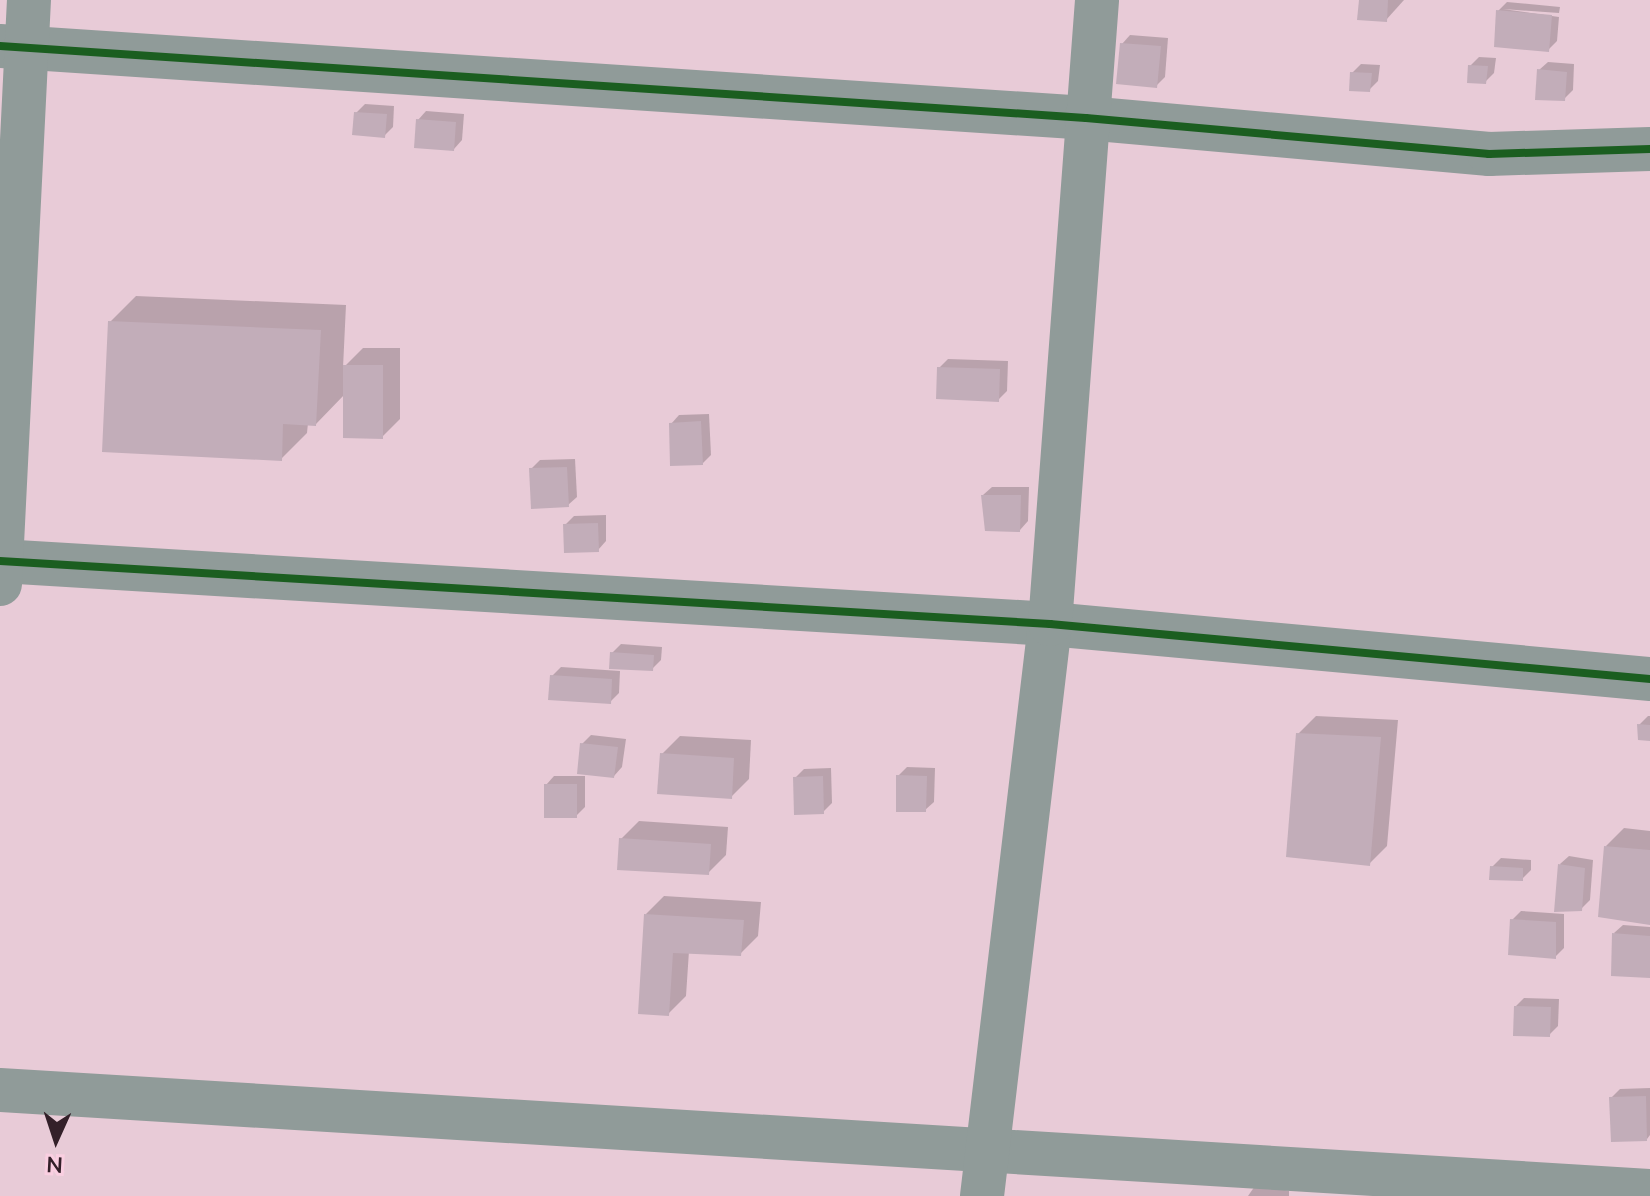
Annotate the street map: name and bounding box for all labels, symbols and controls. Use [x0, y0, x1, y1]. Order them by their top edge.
north arrow [16, 1100, 96, 1180]
text: N [46, 1149, 64, 1179]

